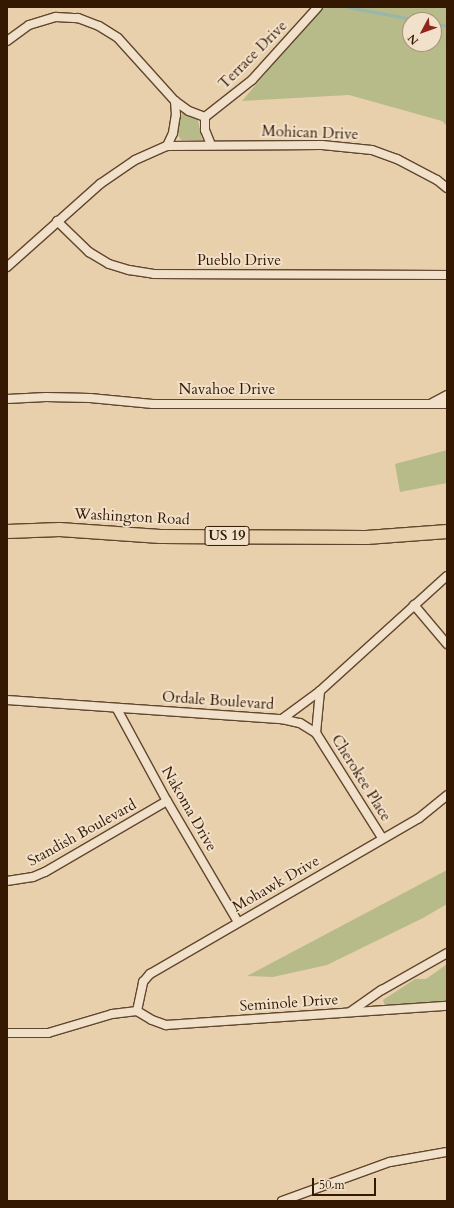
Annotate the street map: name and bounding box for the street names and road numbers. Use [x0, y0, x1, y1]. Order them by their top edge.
street label: Terrace Drive [215, 17, 291, 93]
street label: Mohican Drive [261, 122, 359, 144]
street label: Pueblo Drive [197, 252, 281, 270]
street label: Navahoe Drive [179, 381, 275, 399]
street label: Washington Road [74, 505, 190, 529]
road number: US 19 [204, 524, 250, 548]
street label: Ordale Boulevard [161, 688, 275, 714]
street label: Cherokee Place [327, 731, 395, 825]
street label: Nakoma Drive [157, 763, 221, 855]
street label: Standish Boulevard [25, 796, 139, 870]
street label: Mohawk Drive [229, 852, 323, 916]
street label: Seminole Drive [239, 991, 339, 1015]

